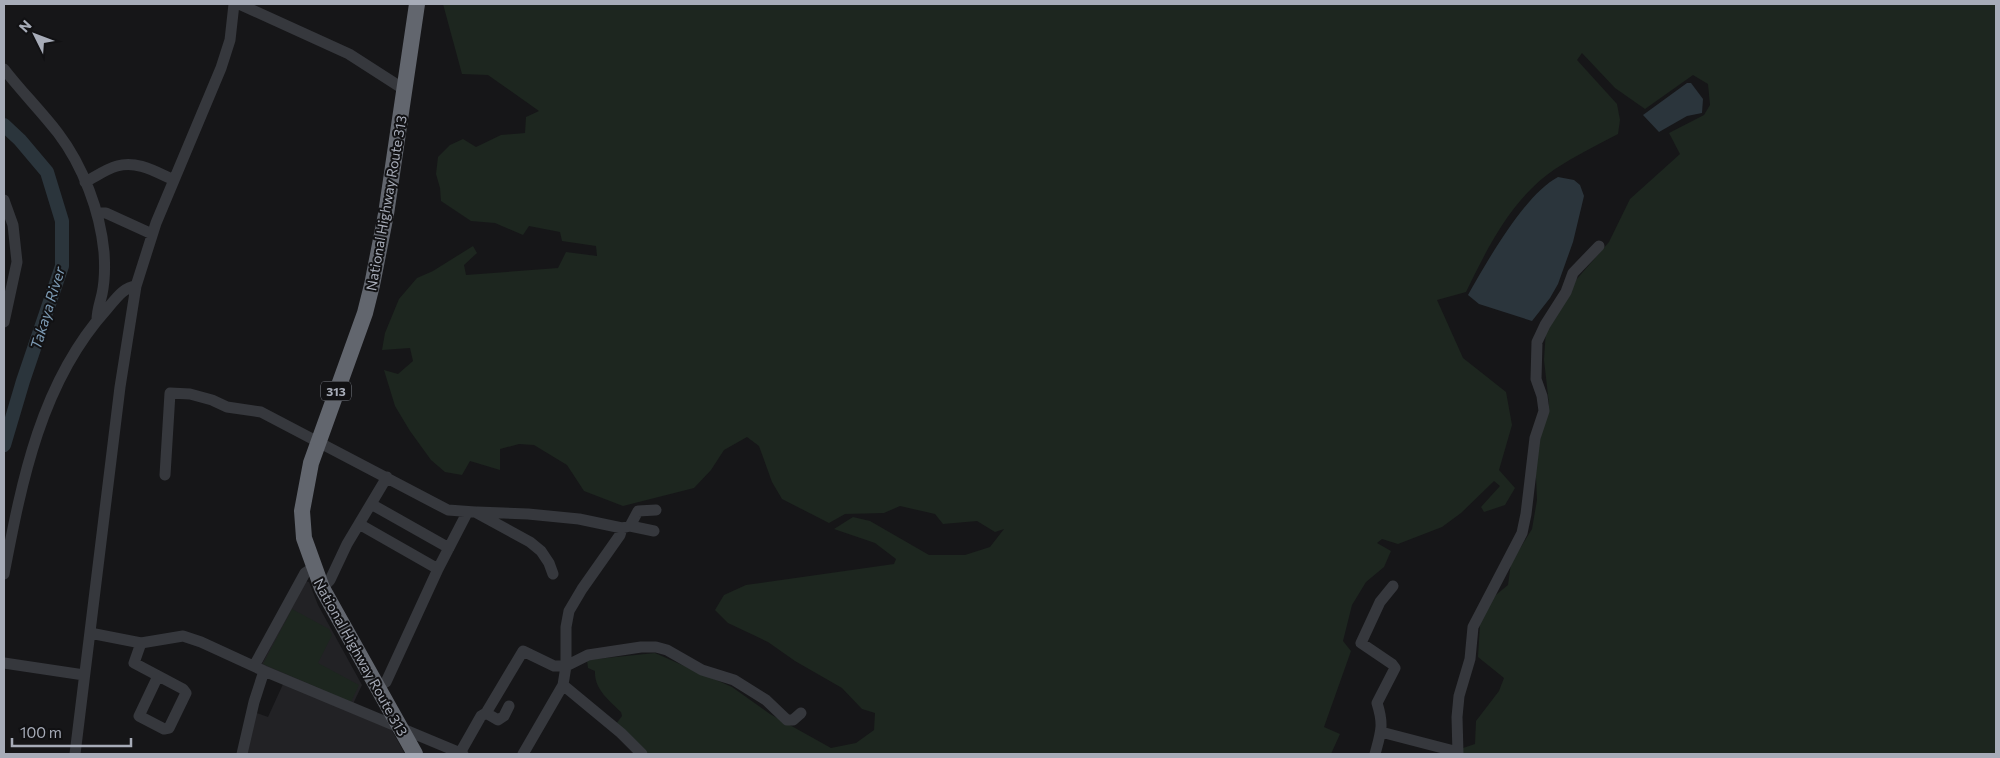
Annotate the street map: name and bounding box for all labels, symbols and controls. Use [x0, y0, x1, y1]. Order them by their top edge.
north arrow [10, 10, 60, 60]
text: N [15, 16, 35, 36]
street label: National Highway Route 313 [362, 114, 410, 292]
water label: Takaya River [26, 264, 68, 351]
road number: 313 [321, 382, 351, 401]
street label: National Highway Route 313 [311, 575, 411, 739]
scale bar [12, 716, 131, 748]
text: 100 m [20, 723, 62, 741]

